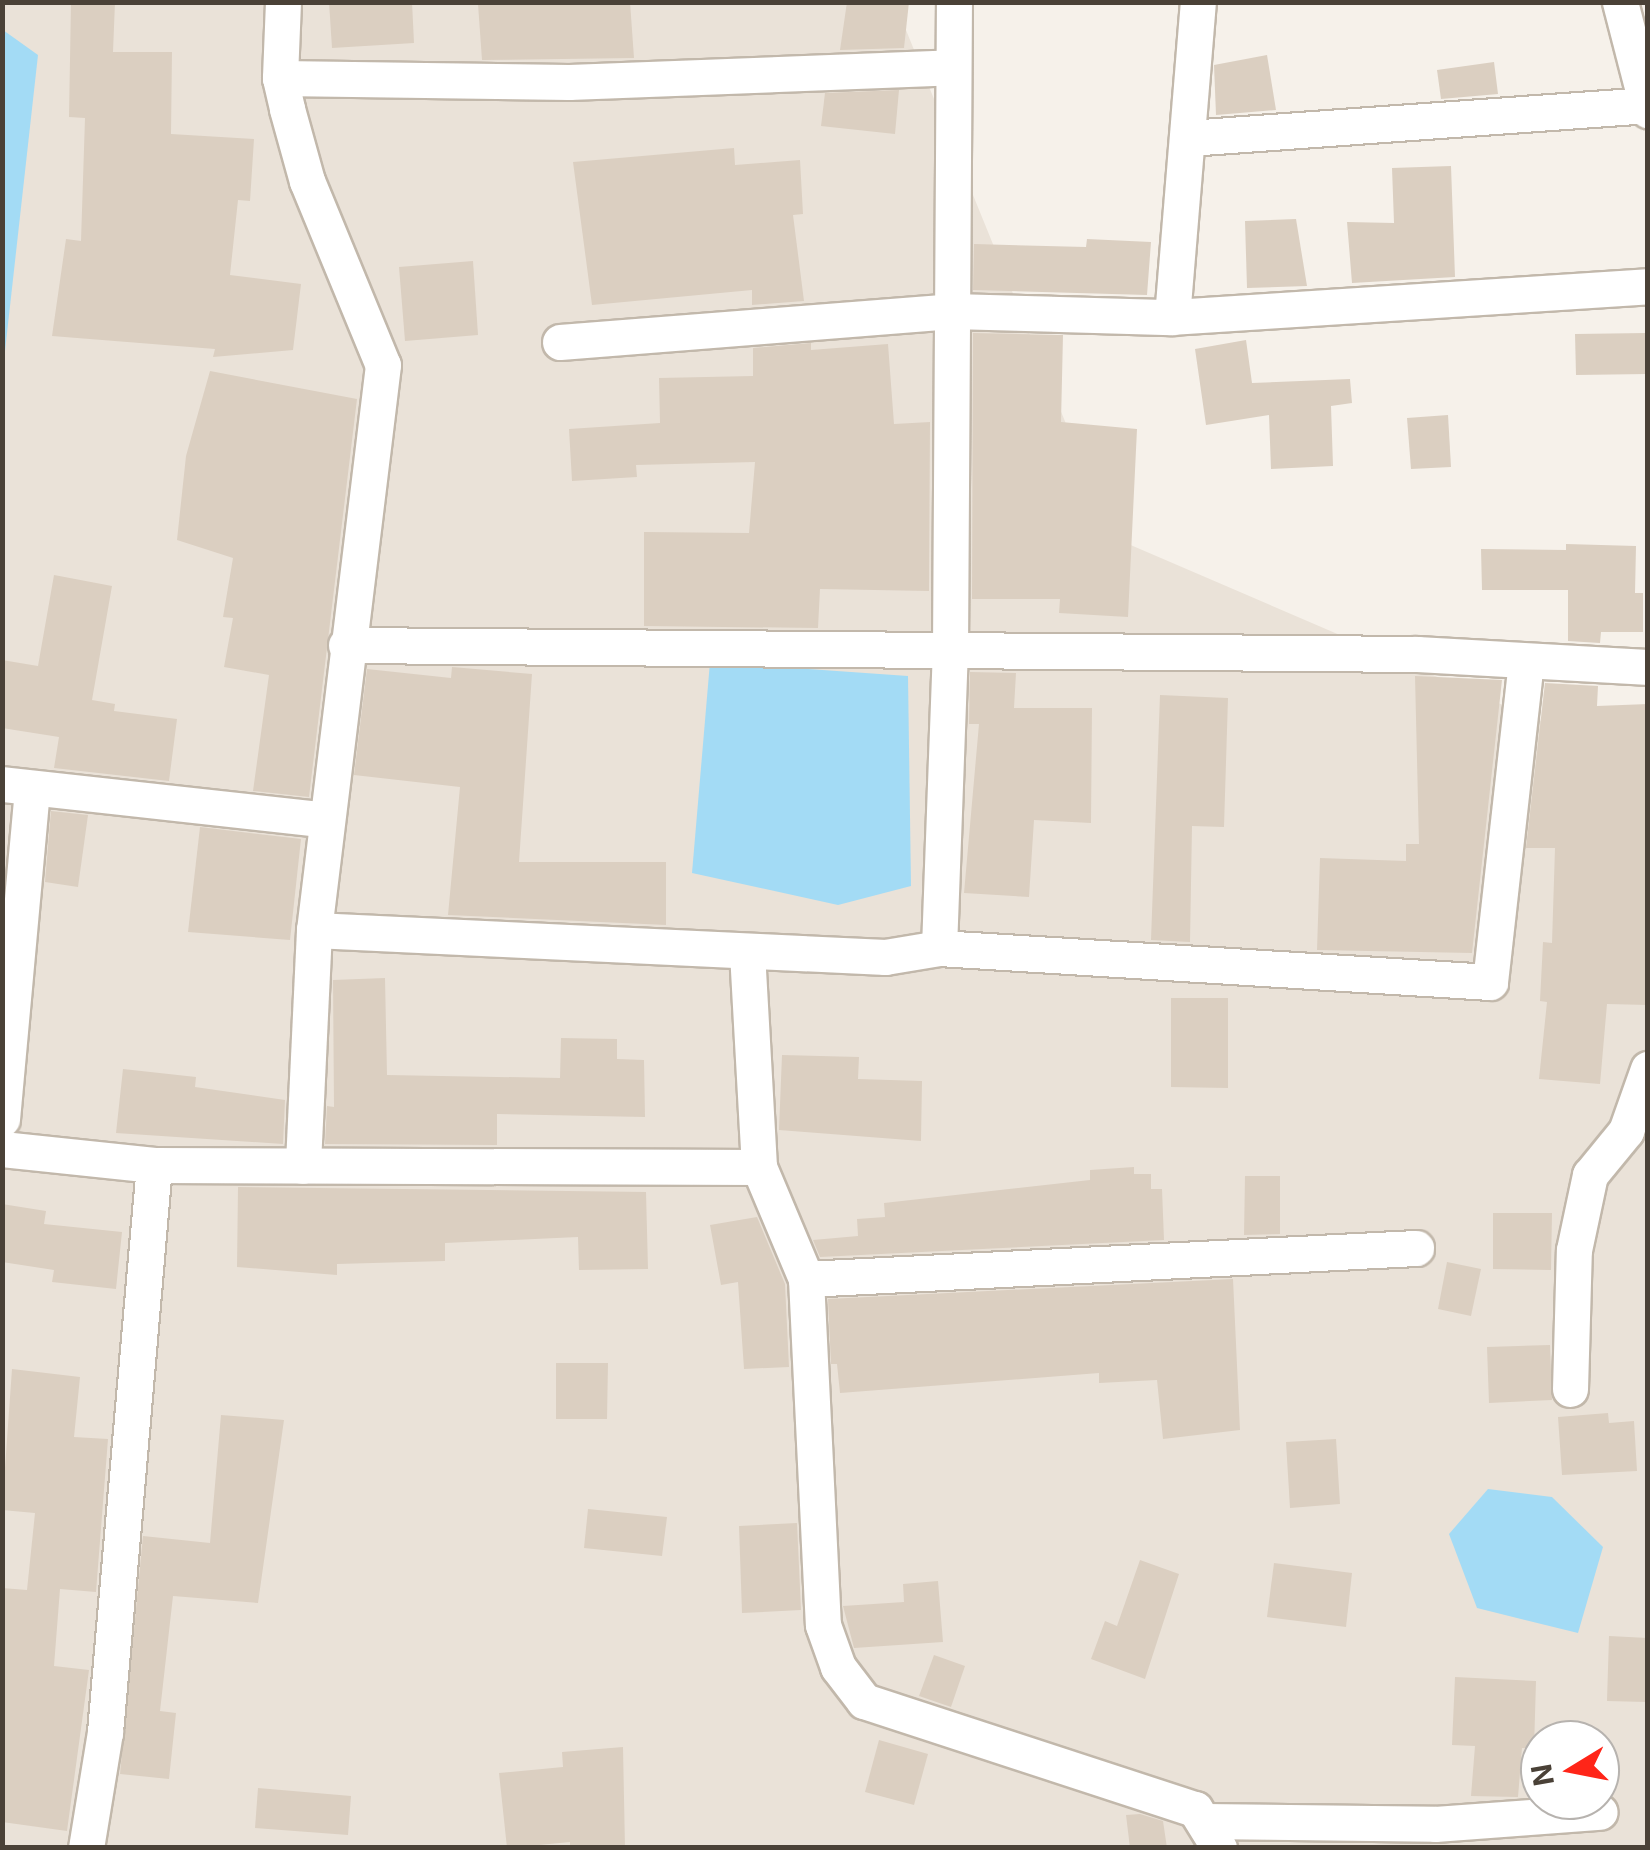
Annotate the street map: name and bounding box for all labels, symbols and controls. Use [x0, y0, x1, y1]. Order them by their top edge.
north arrow [1520, 1720, 1620, 1820]
text: N [1524, 1761, 1561, 1788]

